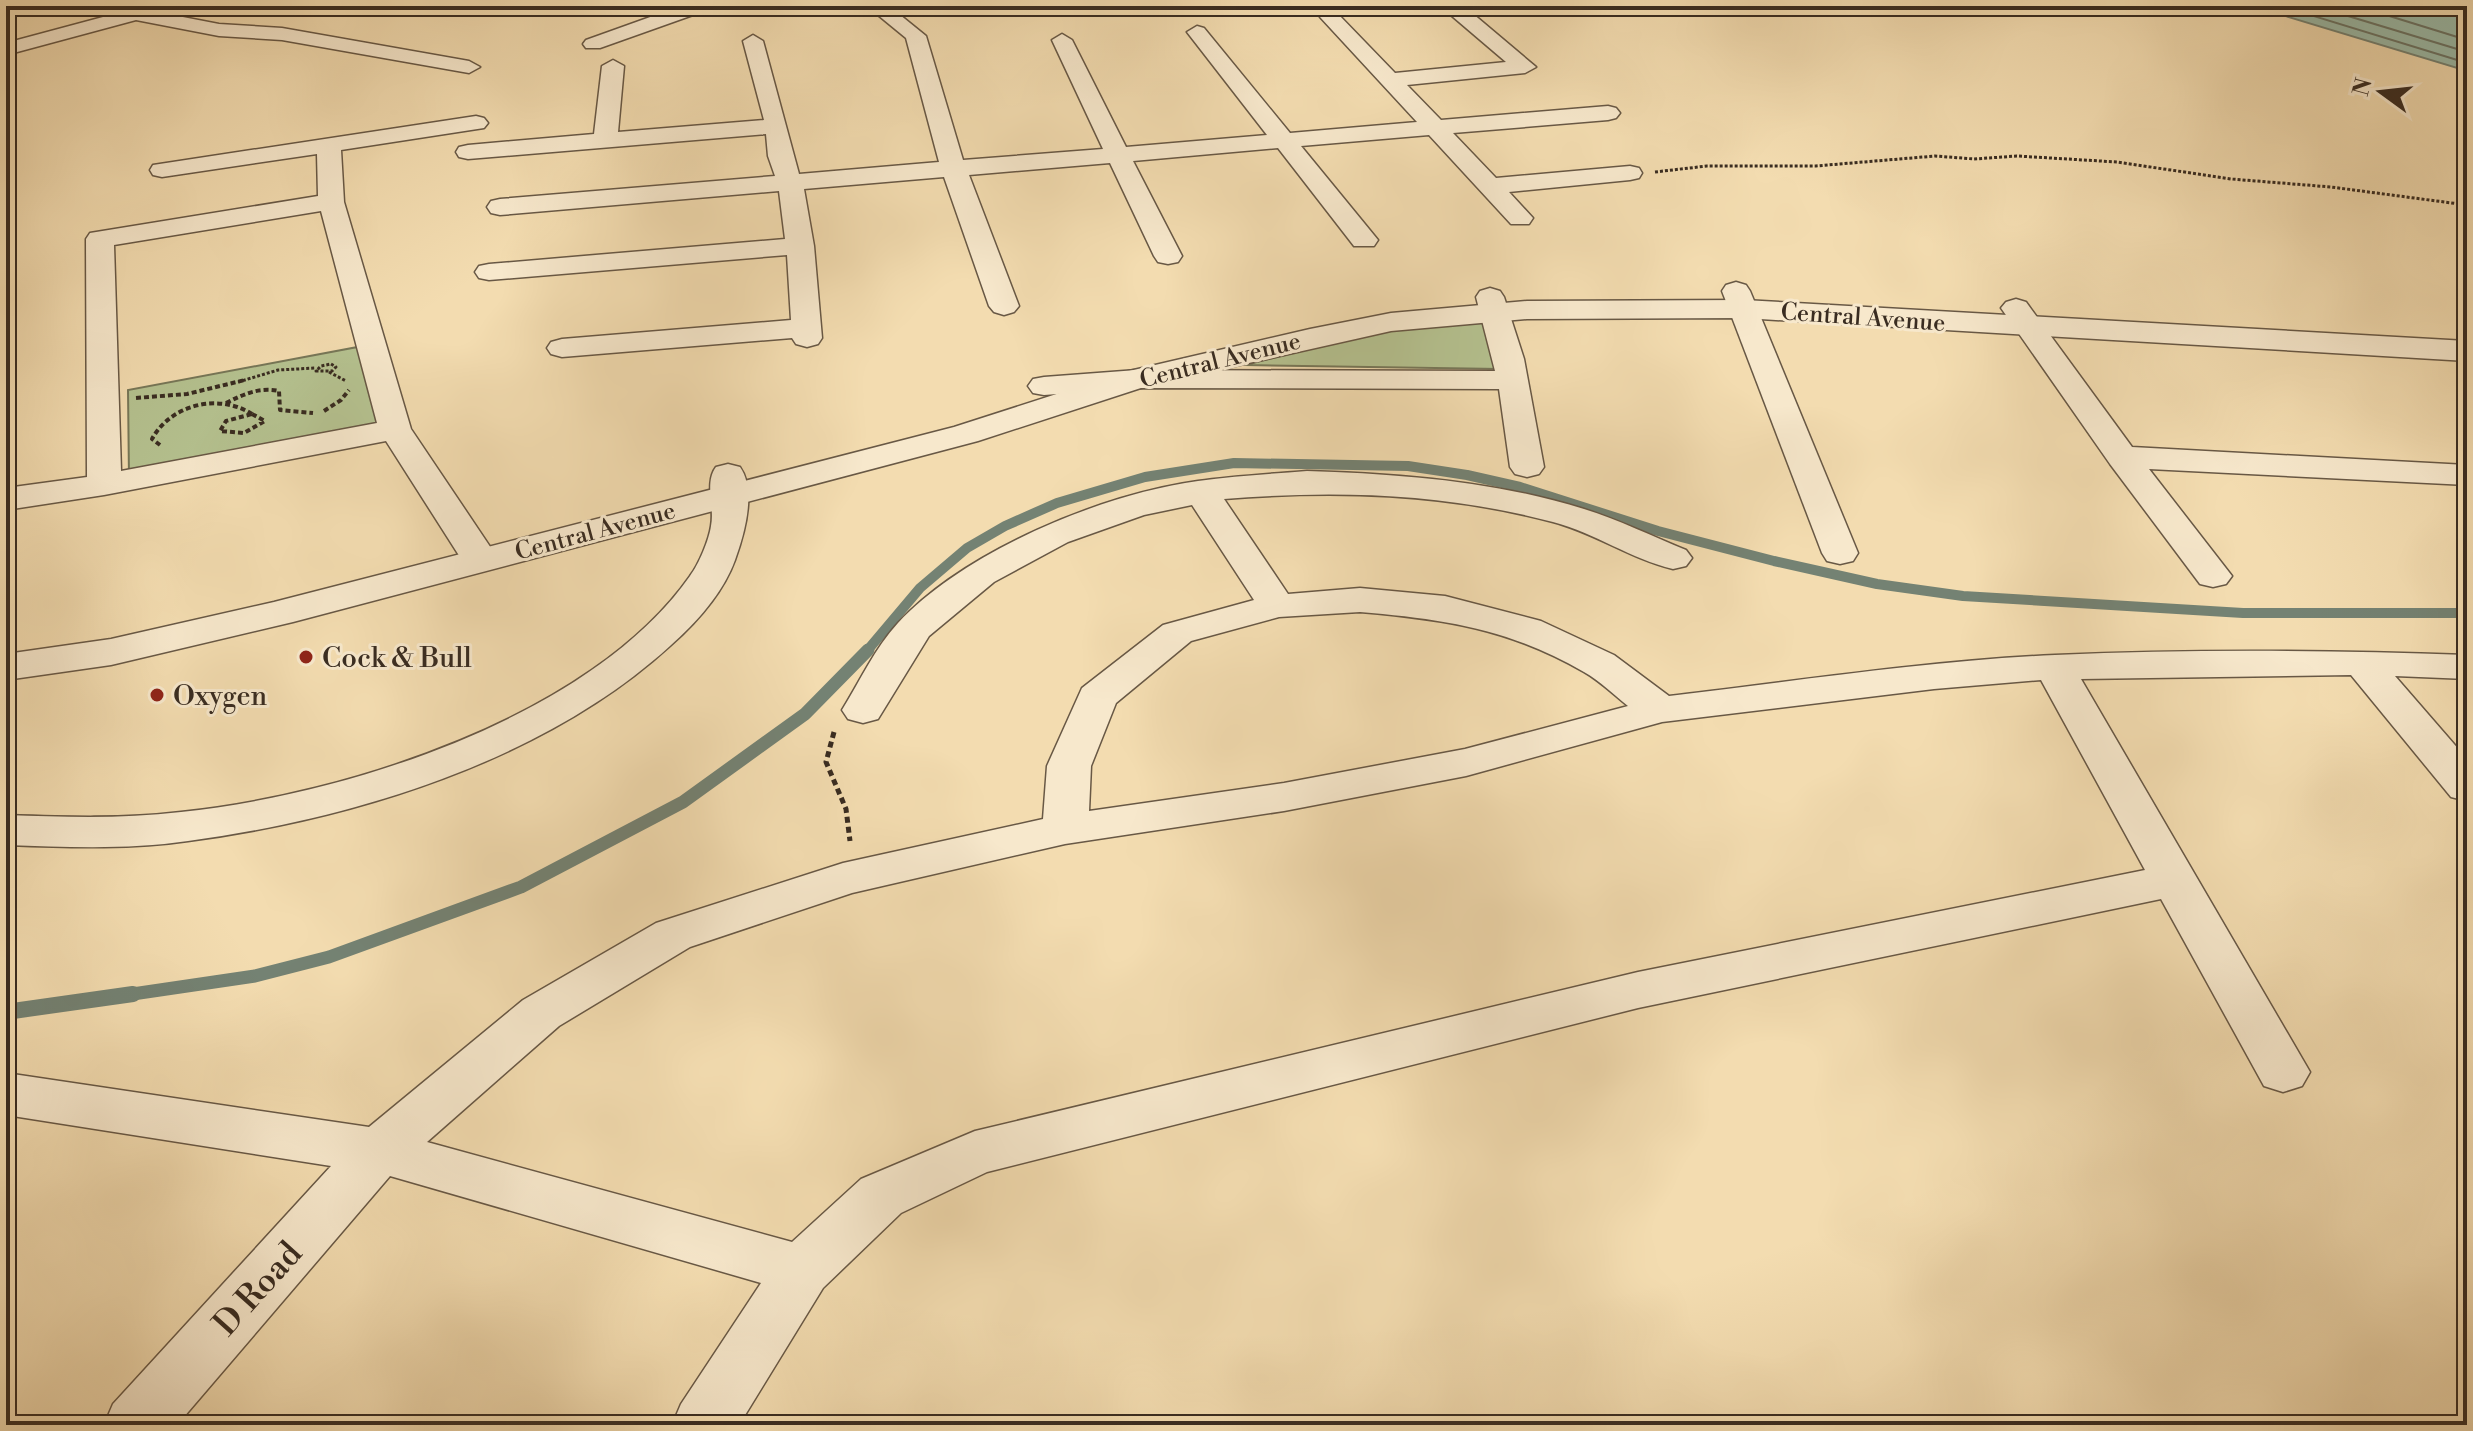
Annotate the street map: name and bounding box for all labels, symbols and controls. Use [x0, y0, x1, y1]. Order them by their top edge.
north arrow [2341, 52, 2421, 132]
text: N [2348, 75, 2379, 99]
street label: Central Avenue [1780, 297, 1946, 339]
street label: Central Avenue [1137, 326, 1304, 395]
street label: Central Avenue [512, 496, 679, 568]
place label: Cock & Bull [322, 641, 472, 676]
marker: Cock & Bull [297, 648, 315, 666]
place label: Oxygen [173, 679, 268, 714]
marker: Oxygen [148, 686, 166, 704]
street label: D Road [205, 1234, 312, 1345]

